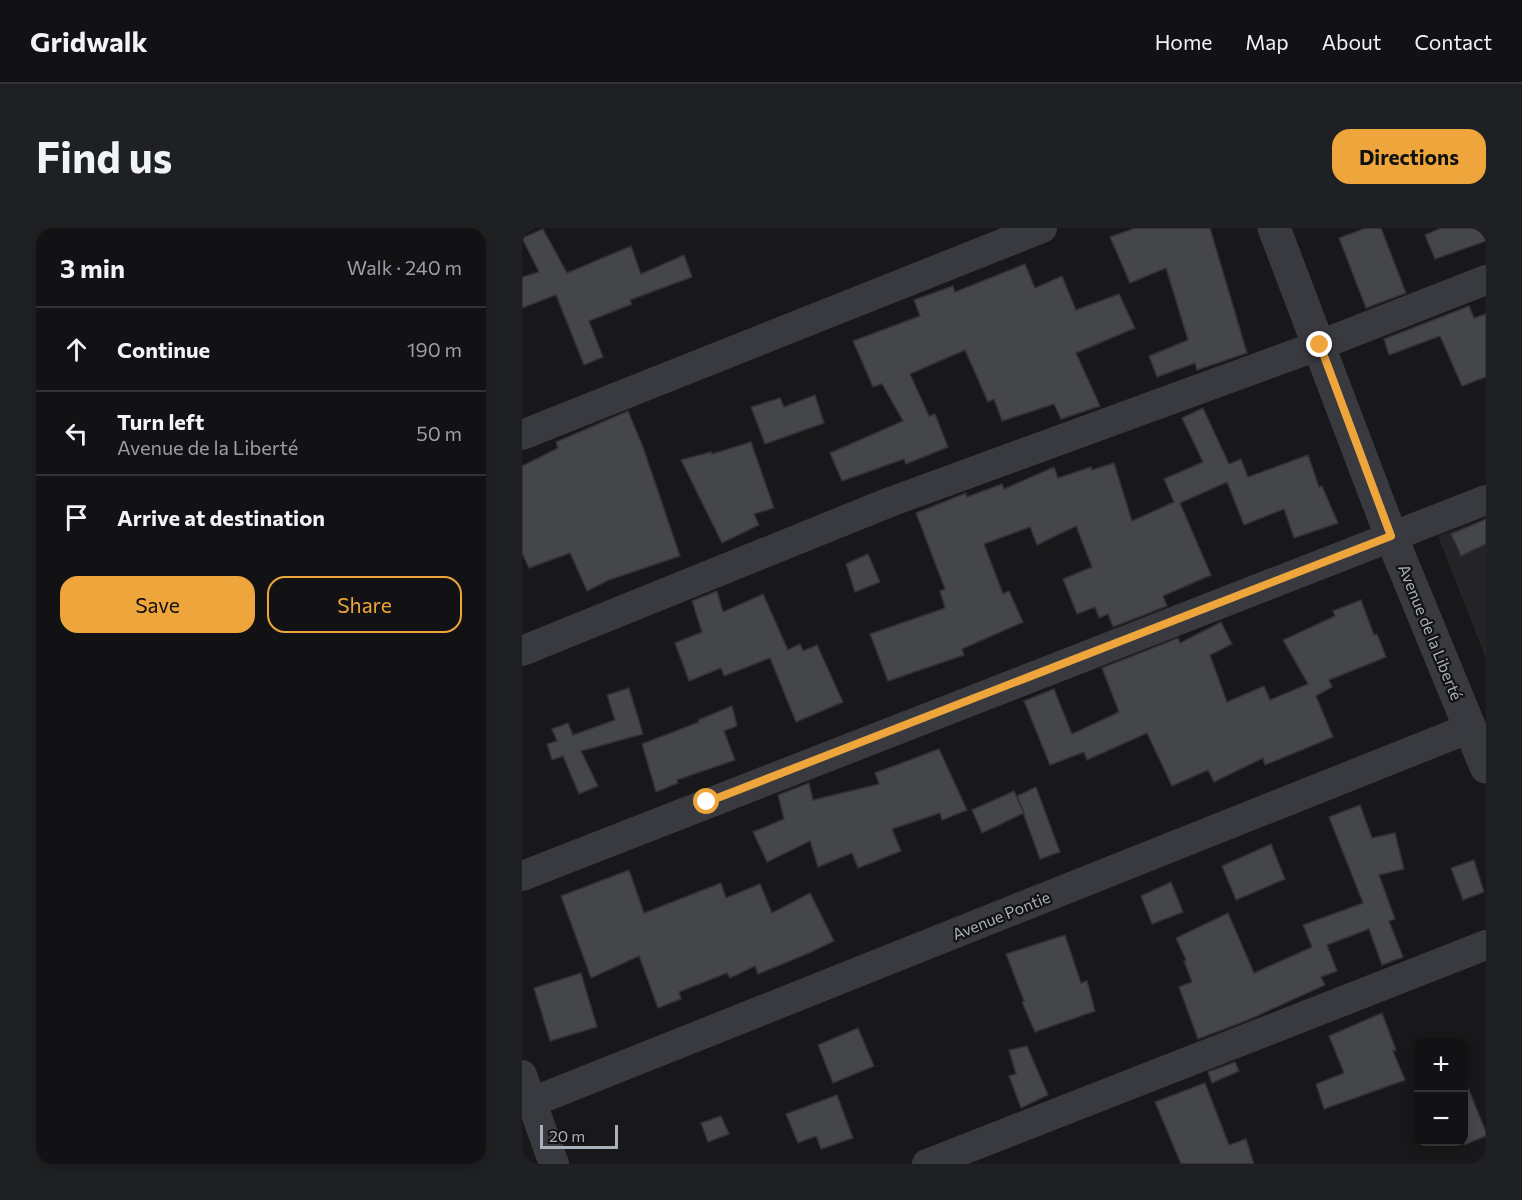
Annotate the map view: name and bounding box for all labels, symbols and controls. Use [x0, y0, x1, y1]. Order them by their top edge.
text: Gridwalk [30, 24, 148, 58]
text: Home [1155, 29, 1212, 54]
text: Map [1245, 29, 1289, 54]
text: About [1322, 29, 1381, 54]
text: Contact [1414, 29, 1492, 54]
button: Directions [1332, 129, 1486, 184]
text: Find us [36, 130, 172, 182]
text: 3 min [60, 252, 125, 283]
text: Walk · 240 m [347, 255, 462, 279]
route end [1306, 331, 1332, 357]
icon: ahead [60, 333, 93, 366]
text: Continue [117, 336, 210, 363]
text: 190 m [407, 337, 462, 361]
text: Turn left [117, 408, 204, 435]
icon: left [60, 417, 93, 450]
text: 50 m [416, 421, 462, 445]
text: Avenue de la Liberté [117, 435, 298, 459]
icon: arrive [60, 501, 93, 534]
text: Arrive at destination [117, 504, 325, 531]
street label: Avenue de la Liberté [1395, 561, 1467, 703]
button: Save [60, 576, 255, 633]
button: Share [267, 576, 462, 633]
route start [693, 788, 719, 814]
street label: Avenue Pontie [949, 887, 1053, 943]
map controls [1414, 1038, 1468, 1146]
button: + [1414, 1038, 1468, 1092]
button: − [1414, 1092, 1468, 1146]
scale bar [540, 1122, 618, 1150]
text: 20 m [549, 1126, 585, 1145]

